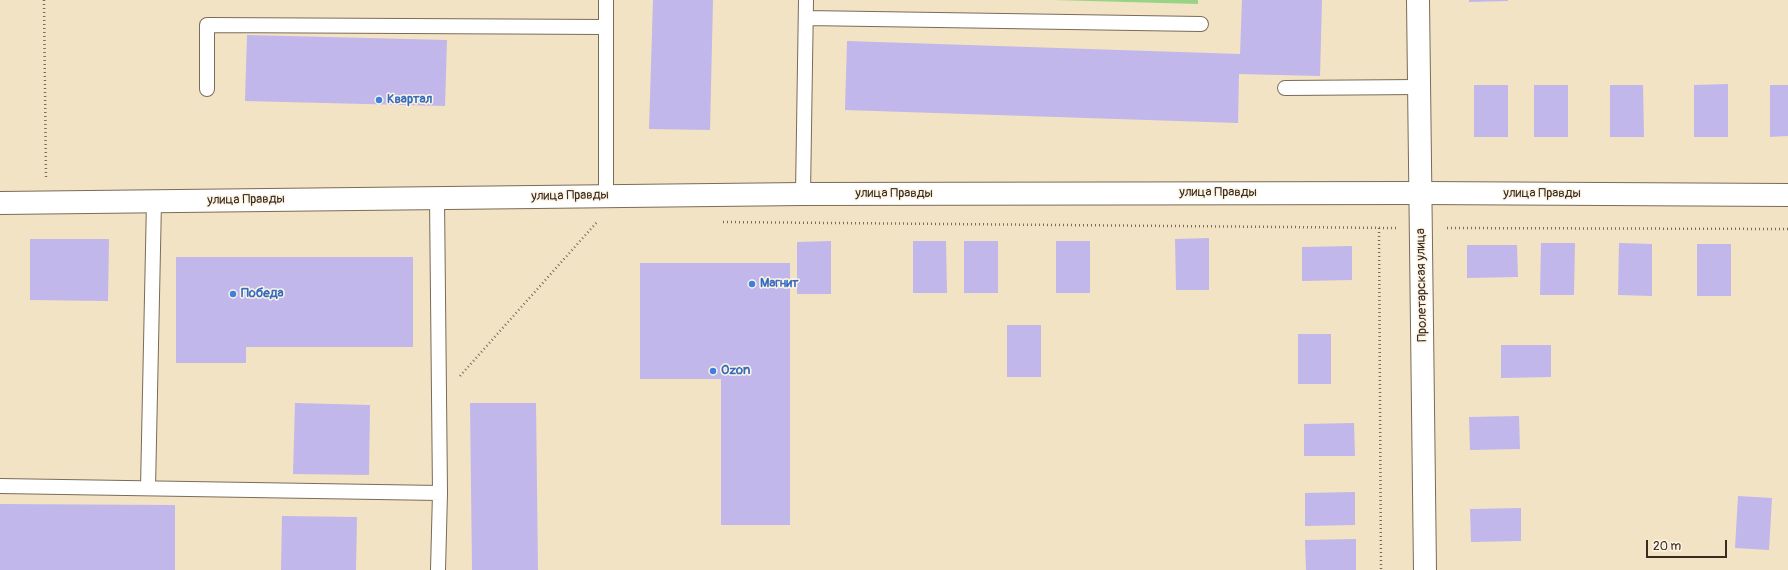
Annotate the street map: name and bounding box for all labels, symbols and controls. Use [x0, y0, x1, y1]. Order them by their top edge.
place label: Квартал [387, 92, 432, 108]
marker: Квартал [374, 95, 384, 105]
street label: улица Правды [1179, 185, 1257, 201]
street label: улица Правды [855, 186, 933, 202]
street label: улица Правды [1503, 186, 1581, 202]
street label: улица Правды [531, 188, 609, 204]
street label: улица Правды [207, 192, 285, 208]
street label: Пролетарская улица [1413, 228, 1431, 342]
place label: Магнит [760, 276, 799, 292]
marker: Магнит [747, 279, 757, 289]
place label: Победа [241, 286, 283, 302]
marker: Победа [228, 289, 238, 299]
place label: Ozon [721, 363, 750, 379]
marker: Ozon [708, 366, 718, 376]
scale bar [1648, 532, 1729, 558]
text: 20 m [1653, 539, 1681, 554]

